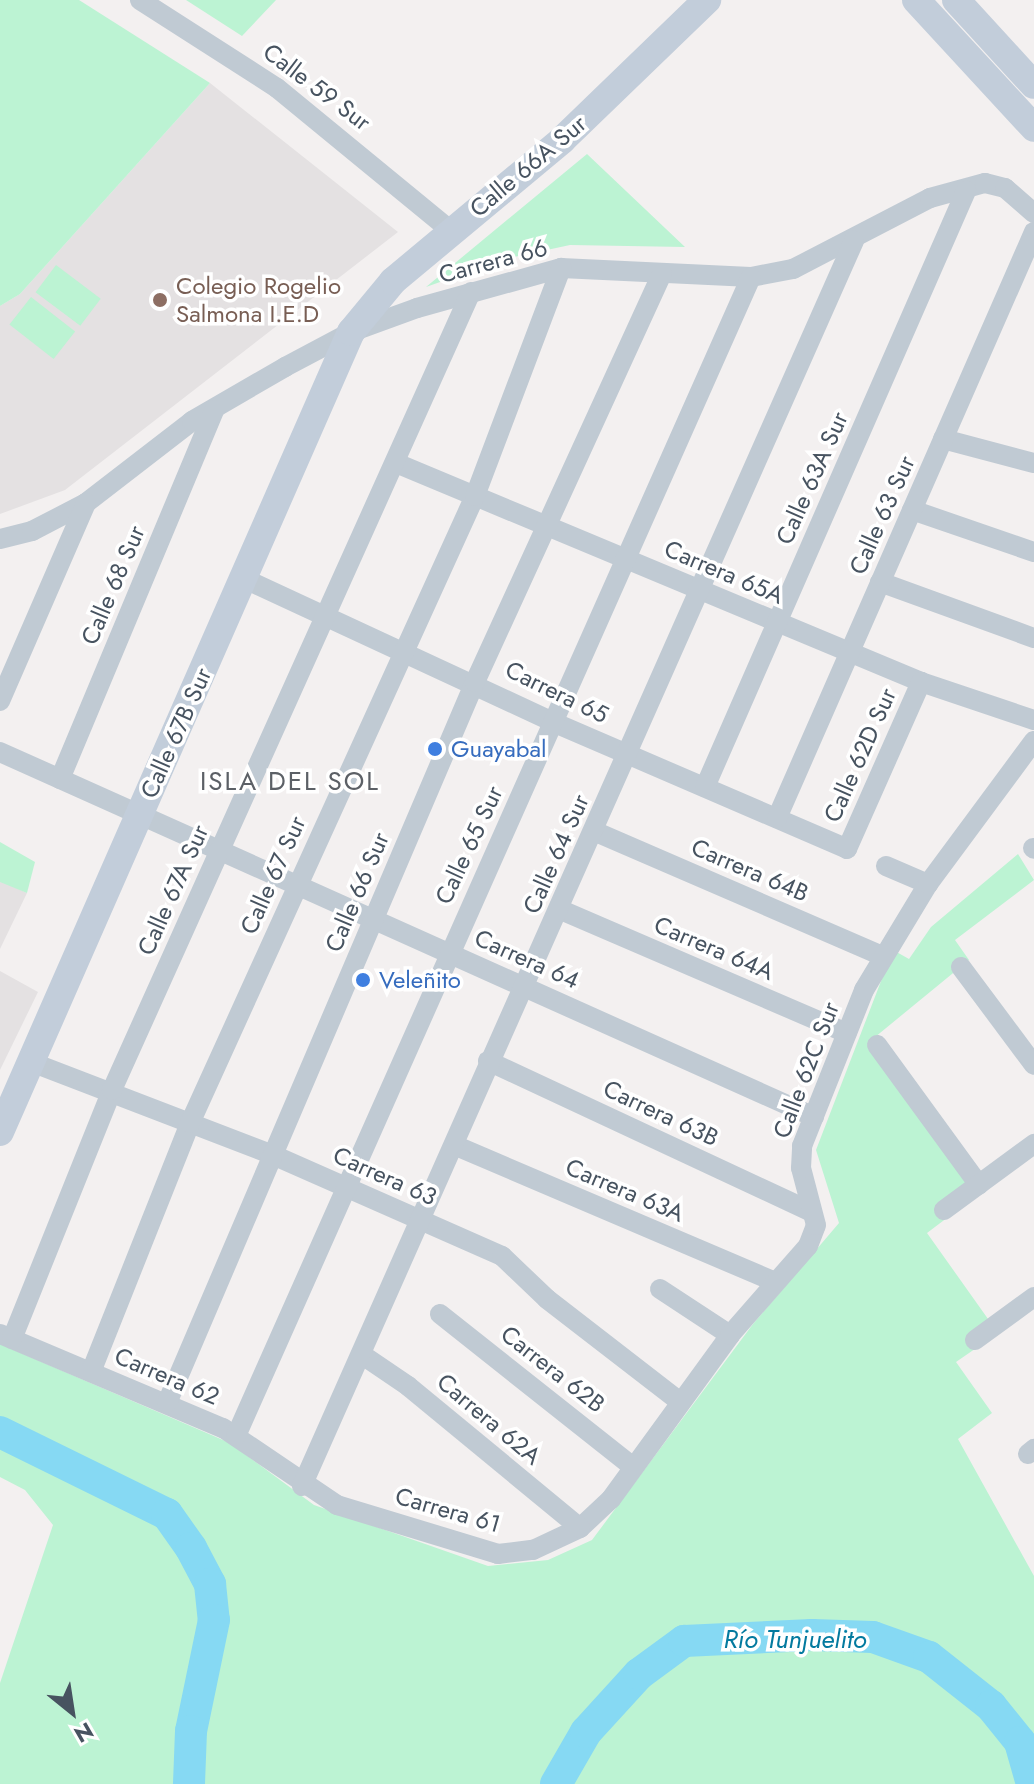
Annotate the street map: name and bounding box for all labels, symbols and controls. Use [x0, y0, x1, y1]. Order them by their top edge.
street label: Calle 59 Sur [258, 37, 376, 137]
street label: Calle 66A Sur [464, 109, 592, 223]
street label: Carrera 66 [436, 233, 550, 289]
place label: Colegio Rogelio Salmona I.E.D [176, 272, 341, 328]
marker: Colegio Rogelio Salmona I.E.D [151, 291, 169, 309]
street label: Calle 63A Sur [770, 407, 854, 549]
street label: Calle 63 Sur [843, 451, 921, 579]
street label: Calle 68 Sur [75, 521, 151, 649]
street label: Carrera 65A [660, 534, 788, 610]
street label: Carrera 65 [501, 655, 613, 729]
street label: Calle 67B Sur [134, 663, 218, 803]
street label: Calle 62D Sur [818, 684, 902, 826]
place label: Guayabal [451, 735, 546, 763]
marker: Guayabal [426, 740, 444, 758]
district label: ISLA DEL SOL [200, 766, 380, 798]
street label: Calle 65 Sur [429, 781, 509, 909]
street label: Calle 64 Sur [517, 790, 595, 918]
street label: Calle 67 Sur [234, 812, 312, 938]
street label: Calle 67A Sur [131, 820, 215, 960]
street label: Calle 66 Sur [319, 828, 395, 956]
street label: Carrera 64B [687, 832, 813, 908]
street label: Carrera 64A [650, 910, 778, 986]
street label: Carrera 64 [470, 923, 584, 995]
place label: Veleñito [379, 966, 461, 994]
marker: Veleñito [354, 971, 372, 989]
street label: Calle 62C Sur [767, 998, 845, 1142]
street label: Carrera 63B [599, 1074, 723, 1152]
street label: Carrera 63 [329, 1140, 441, 1212]
street label: Carrera 63A [561, 1152, 689, 1228]
street label: Carrera 62B [495, 1319, 611, 1419]
street label: Carrera 62 [110, 1341, 224, 1411]
street label: Carrera 62A [431, 1367, 547, 1471]
street label: Carrera 61 [392, 1481, 504, 1539]
water label: Río Tunjuelito [723, 1624, 867, 1656]
north arrow [32, 1672, 112, 1752]
text: N [68, 1715, 100, 1751]

